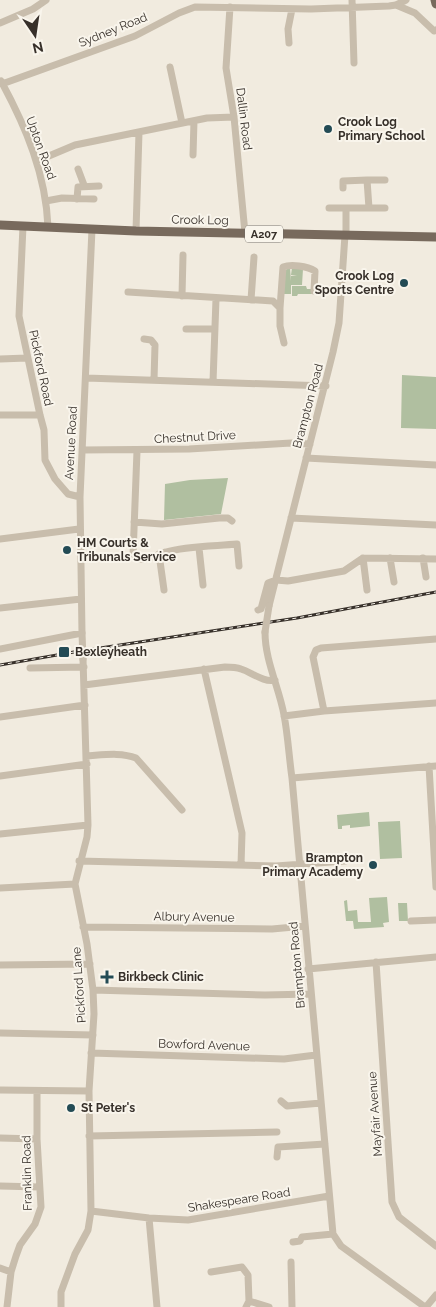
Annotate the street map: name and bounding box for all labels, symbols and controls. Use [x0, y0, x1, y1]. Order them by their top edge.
north arrow [10, 10, 60, 60]
street label: Sydney Road [77, 10, 149, 50]
text: N [31, 39, 45, 57]
street label: Dallin Road [233, 87, 255, 151]
street label: Upton Road [23, 115, 59, 181]
place label: Crook Log Primary School [338, 115, 425, 143]
marker: Crook Log Primary School [322, 123, 334, 135]
street label: Crook Log [171, 213, 229, 227]
road number: A207 [245, 225, 283, 242]
place label: Crook Log Sports Centre [315, 269, 394, 297]
marker: Crook Log Sports Centre [398, 277, 410, 289]
street label: Pickford Road [26, 329, 56, 407]
street label: Brampton Road [290, 362, 326, 450]
street label: Avenue Road [62, 406, 80, 480]
street label: Chestnut Drive [154, 428, 236, 446]
place label: HM Courts & Tribunals Service [77, 536, 176, 564]
marker: HM Courts & Tribunals Service [61, 544, 73, 556]
marker: Bexleyheath [57, 645, 71, 659]
place label: Bexleyheath [75, 645, 147, 659]
place label: Brampton Primary Academy [262, 851, 363, 879]
marker: Brampton Primary Academy [367, 859, 379, 871]
street label: Albury Avenue [153, 909, 235, 925]
street label: Brampton Road [286, 921, 308, 1009]
street label: Pickford Lane [69, 947, 89, 1023]
marker: Birkbeck Clinic [100, 970, 114, 984]
place label: Birkbeck Clinic [118, 970, 204, 984]
street label: Bowford Avenue [158, 1036, 250, 1054]
street label: Mayfair Avenue [365, 1071, 385, 1157]
place label: St Peter's [81, 1101, 135, 1115]
marker: St Peter's [65, 1102, 77, 1114]
street label: Franklin Road [19, 1135, 35, 1211]
street label: Shakespeare Road [187, 1185, 291, 1215]

